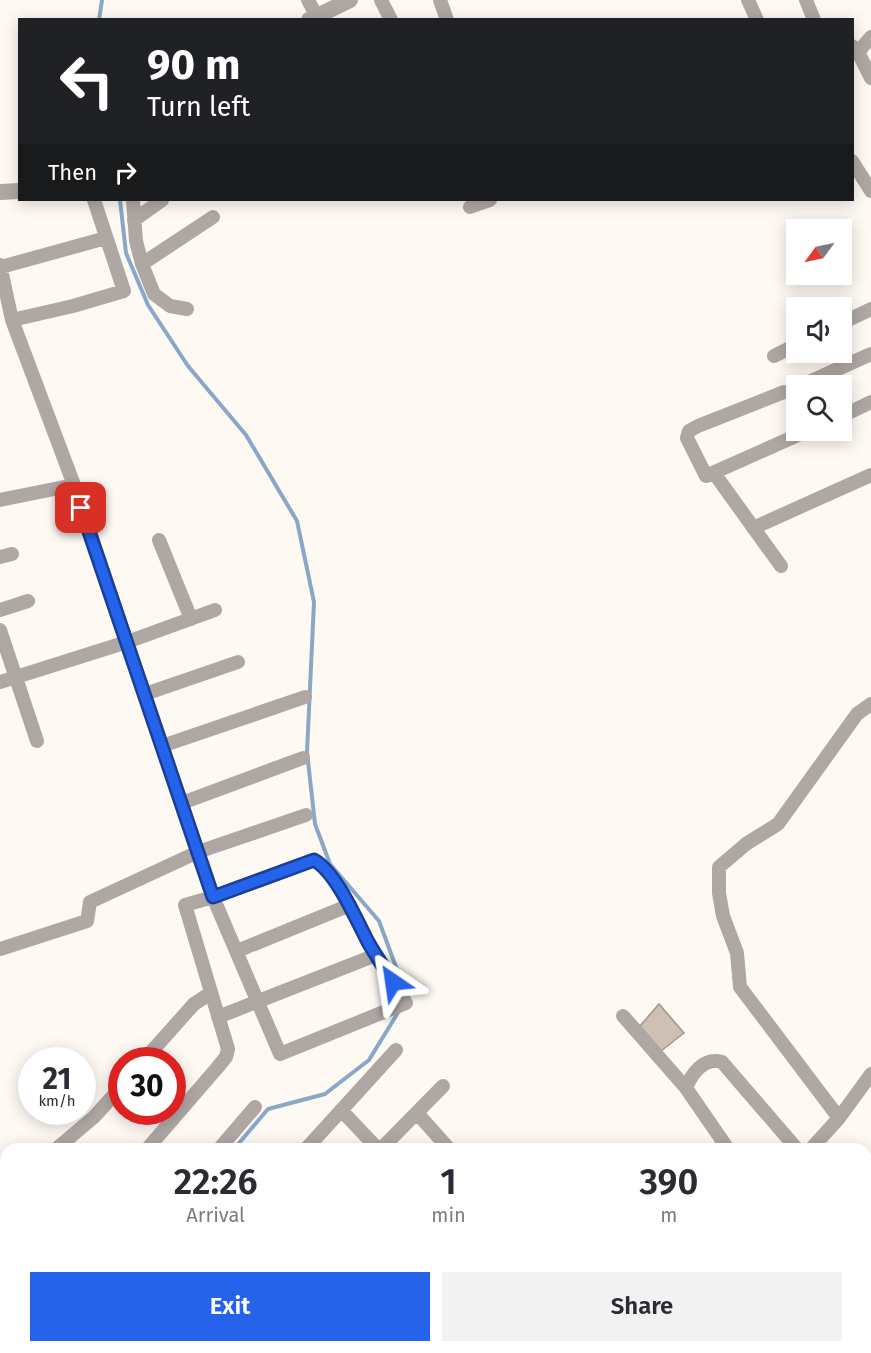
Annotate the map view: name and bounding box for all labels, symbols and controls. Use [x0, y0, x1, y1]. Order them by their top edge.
text: 90 m [147, 40, 241, 90]
icon: left [48, 42, 126, 120]
text: Turn left [147, 91, 250, 123]
icon: right [109, 156, 142, 189]
text: Then [48, 159, 97, 186]
north arrow [786, 219, 852, 285]
map controls [786, 219, 852, 441]
button: sound [786, 297, 852, 363]
button: search [786, 375, 852, 441]
pin [55, 482, 106, 533]
icon: arrive [64, 491, 97, 524]
position arrow [361, 950, 425, 1014]
speed limit sign: 30 [108, 1047, 186, 1125]
text: 21 [43, 1061, 71, 1097]
text: km/h [38, 1092, 76, 1110]
text: 22:26 [174, 1160, 258, 1204]
text: 1 [440, 1160, 457, 1204]
text: 390 [639, 1160, 698, 1204]
text: Arrival [186, 1203, 245, 1227]
text: min [431, 1203, 466, 1227]
text: m [660, 1203, 677, 1227]
button: Exit [30, 1272, 430, 1341]
button: Share [442, 1272, 842, 1341]

